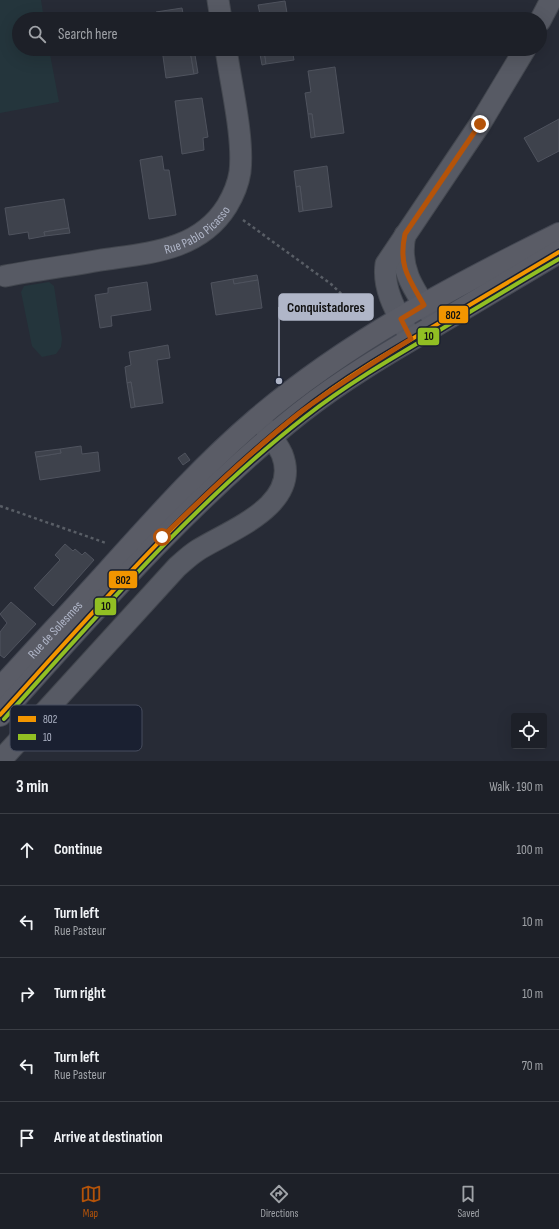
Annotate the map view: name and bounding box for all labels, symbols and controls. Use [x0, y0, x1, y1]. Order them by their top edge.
search box [12, 12, 547, 56]
icon: search [26, 23, 48, 45]
text: Search here [58, 25, 118, 44]
route end [471, 115, 489, 133]
street label: Rue Pablo Picasso [162, 203, 234, 258]
callout: Conquistadores [279, 294, 373, 320]
text: Conquistadores [287, 299, 365, 316]
line badge: 802 [438, 305, 469, 324]
text: 802 [445, 309, 461, 322]
line badge: 10 [417, 327, 440, 346]
text: 10 [424, 330, 434, 343]
route start [153, 528, 171, 546]
line badge: 802 [108, 570, 138, 589]
text: 802 [115, 574, 131, 587]
street label: Rue de Solesmes [25, 597, 86, 662]
line badge: 10 [94, 597, 117, 616]
text: 10 [101, 600, 111, 613]
legend [10, 705, 142, 751]
text: 802 [43, 713, 58, 726]
map controls [511, 713, 547, 749]
button: locate [511, 713, 547, 749]
text: 10 [43, 731, 52, 744]
text: 3 min [16, 777, 49, 797]
text: Walk · 190 m [489, 779, 543, 795]
icon: ahead [16, 839, 38, 861]
text: Continue [54, 840, 103, 859]
text: 100 m [516, 842, 543, 858]
text: Turn left [54, 904, 99, 923]
icon: left [16, 911, 38, 933]
text: 10 m [522, 914, 543, 930]
text: Rue Pasteur [54, 923, 106, 939]
icon: right [16, 983, 38, 1005]
text: Turn right [54, 984, 106, 1003]
text: 10 m [522, 986, 543, 1002]
text: Turn left [54, 1048, 99, 1067]
icon: left [16, 1055, 38, 1077]
text: 70 m [522, 1058, 543, 1074]
text: Rue Pasteur [54, 1067, 106, 1083]
icon: arrive [16, 1127, 38, 1149]
text: Arrive at destination [54, 1128, 163, 1147]
tab: Map [80, 1183, 102, 1220]
tab: Directions [261, 1183, 298, 1220]
tab: Saved [457, 1183, 479, 1220]

